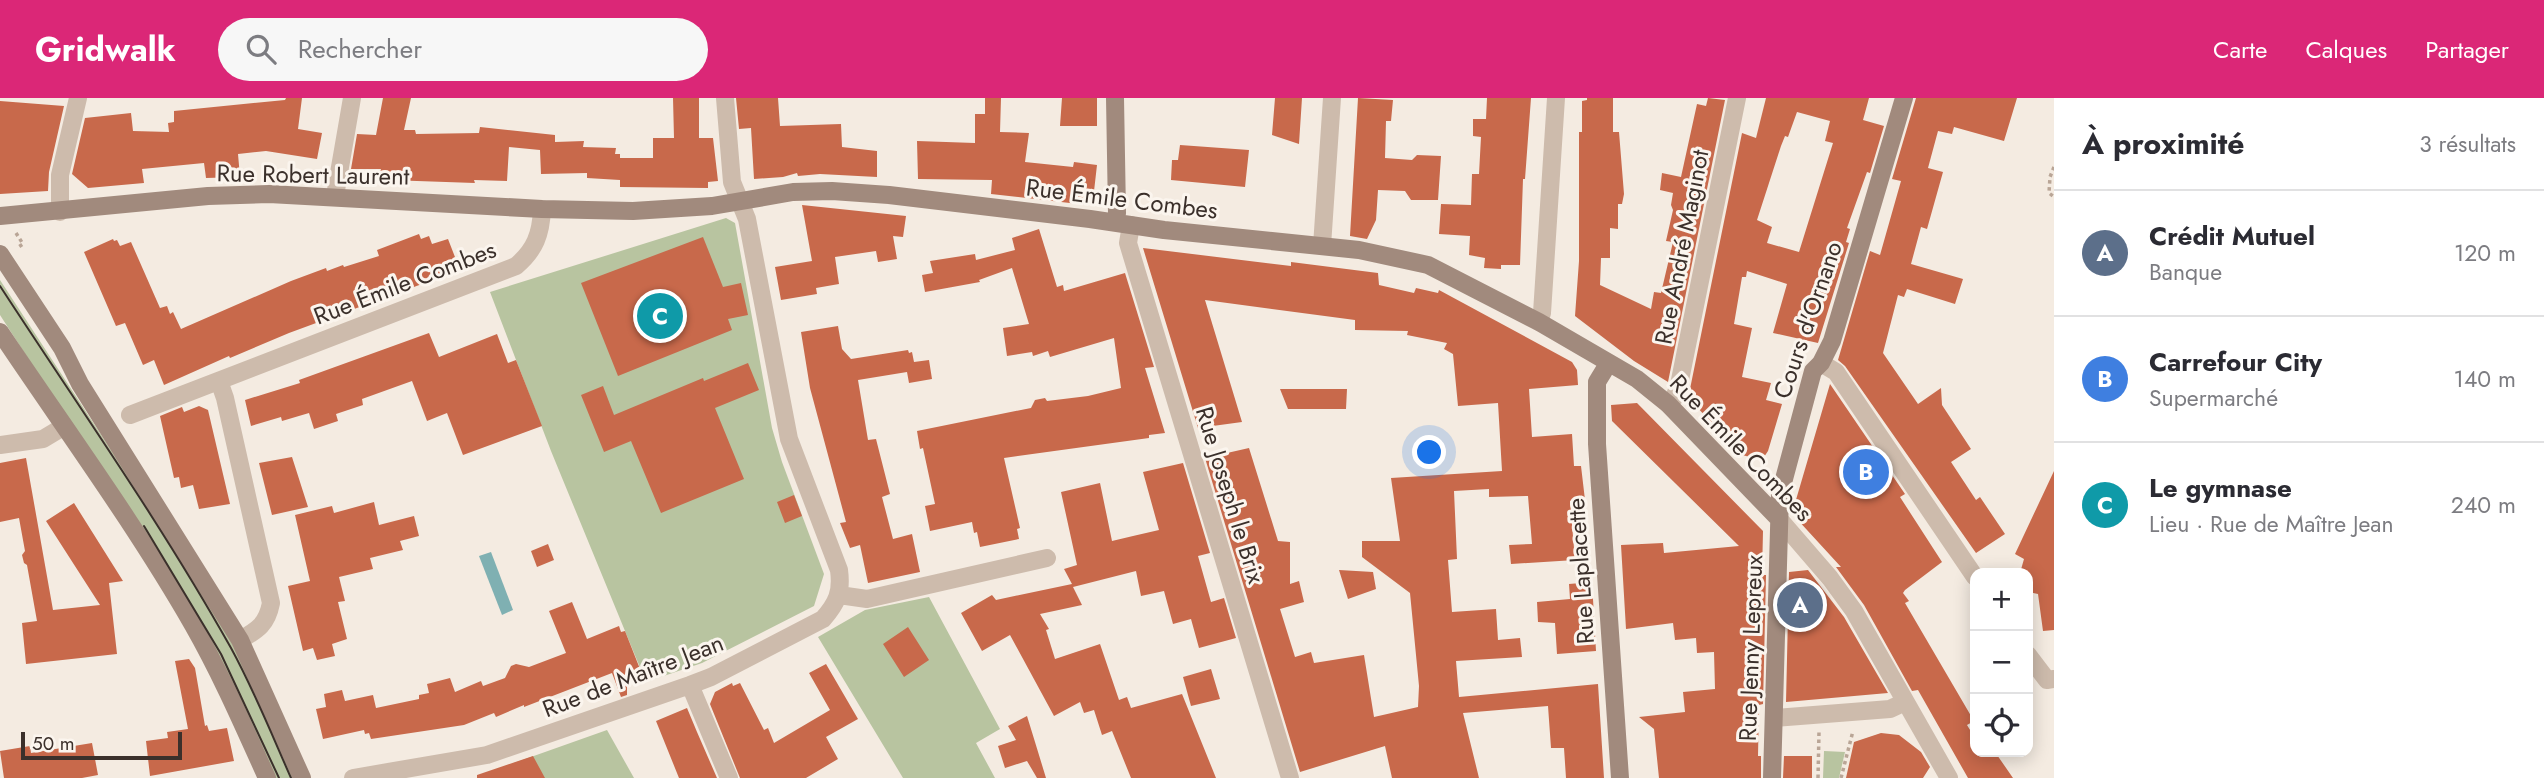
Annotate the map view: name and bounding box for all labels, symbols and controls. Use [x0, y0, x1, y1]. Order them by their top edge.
search box [218, 18, 708, 81]
text: Gridwalk [35, 26, 176, 73]
icon: search [242, 30, 280, 68]
text: Rechercher [298, 30, 422, 68]
text: Carte [2213, 32, 2267, 67]
text: Calques [2305, 32, 2387, 67]
text: Partager [2425, 32, 2509, 67]
text: À proximité [2082, 122, 2245, 165]
text: 3 résultats [2419, 127, 2516, 161]
street label: Rue André Maginot [1645, 146, 1718, 347]
street label: Rue Robert Laurent [216, 155, 410, 194]
street label: Rue Émile Combes [1024, 169, 1220, 228]
text: Crédit Mutuel [2149, 217, 2315, 255]
street label: Rue Émile Combes [309, 232, 501, 333]
text: A [2097, 236, 2113, 270]
text: 120 m [2454, 236, 2516, 270]
street label: Cours d'Ornano [1764, 237, 1851, 403]
text: Banque [2149, 255, 2222, 289]
pin: C [637, 290, 683, 342]
text: Carrefour City [2149, 343, 2322, 381]
text: B [2097, 362, 2113, 396]
text: 140 m [2454, 362, 2516, 396]
street label: Rue Émile Combes [1662, 366, 1821, 529]
text: Supermarché [2149, 381, 2278, 415]
street label: Rue Joseph le Brix [1187, 402, 1274, 588]
your location [1412, 435, 1446, 469]
pin: B [1843, 446, 1889, 498]
text: Le gymnase [2149, 469, 2292, 507]
text: C [2097, 488, 2113, 522]
text: 240 m [2451, 488, 2516, 522]
street label: Rue Laplacette [1558, 497, 1603, 645]
text: Lieu · Rue de Maître Jean [2149, 507, 2394, 541]
street label: Rue Jenny Lepreux [1730, 553, 1771, 742]
map controls [1970, 568, 2033, 757]
button: + [1970, 568, 2033, 631]
pin: A [1777, 579, 1823, 631]
street label: Rue de Maître Jean [537, 625, 728, 726]
button: − [1970, 631, 2033, 694]
button: locate [1970, 694, 2033, 757]
scale bar [21, 729, 182, 761]
text: 50 m [32, 730, 75, 757]

